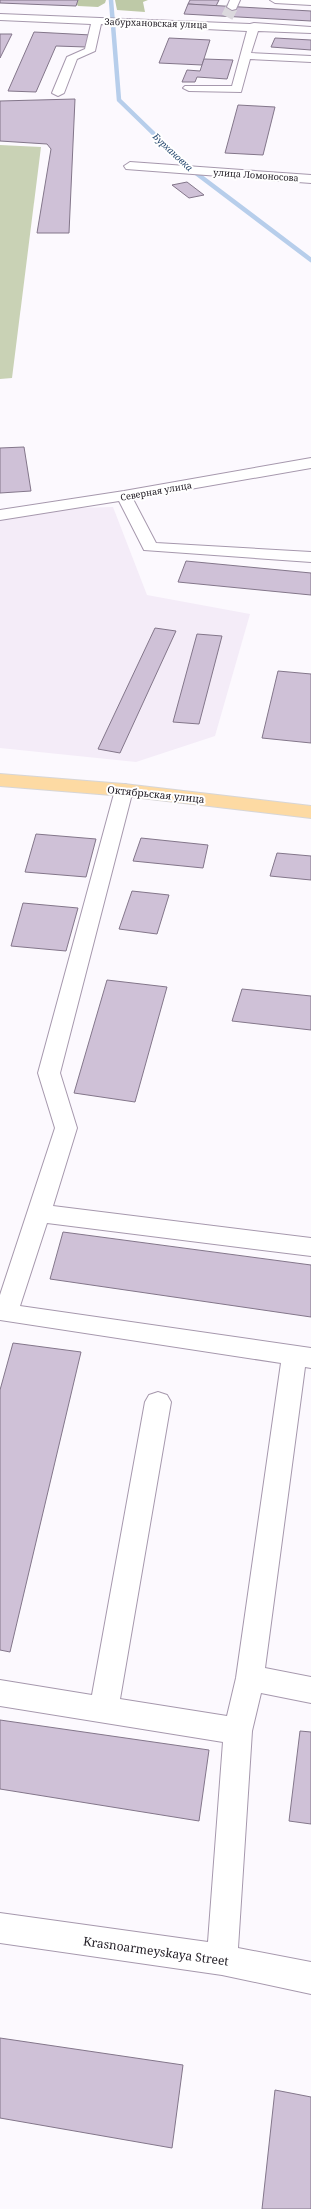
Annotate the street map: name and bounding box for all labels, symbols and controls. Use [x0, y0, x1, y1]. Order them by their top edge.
street label: Забурхановская улица [104, 15, 208, 31]
water label: Бурхановка [149, 129, 196, 174]
street label: улица Ломоносова [213, 166, 299, 184]
street label: Северная улица [119, 478, 193, 504]
street label: Октябрьская улица [107, 782, 206, 806]
street label: Krasnoarmeyskaya Street [82, 1932, 230, 1970]

